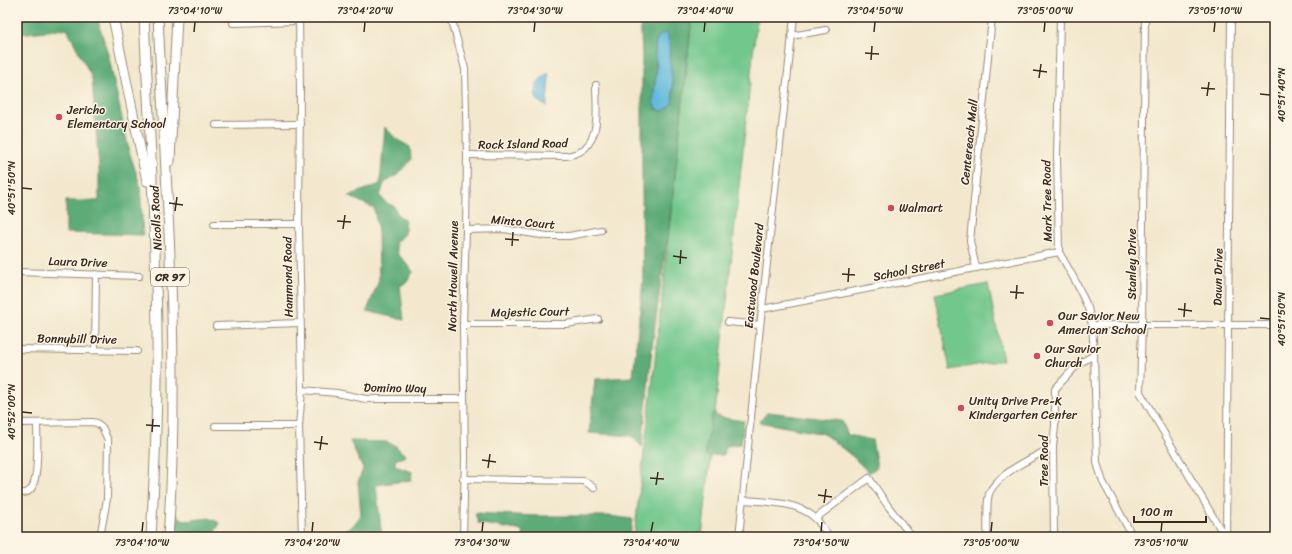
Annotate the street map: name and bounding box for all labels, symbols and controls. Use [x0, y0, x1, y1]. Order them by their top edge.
text: 73°04'10"W [168, 2, 222, 20]
text: 73°04'20"W [337, 2, 393, 20]
text: 73°04'30"W [507, 2, 563, 20]
text: 73°04'40"W [677, 2, 733, 20]
text: 73°04'50"W [847, 2, 903, 20]
text: 73°05'00"W [1017, 2, 1073, 20]
text: 73°05'10"W [1188, 2, 1242, 20]
text: 40°51'40"N [1273, 68, 1291, 122]
street label: Centereach Mall [954, 97, 985, 186]
place label: Jericho Elementary School [66, 99, 167, 135]
marker: Jericho Elementary School [54, 112, 64, 122]
street label: Rock Island Road [478, 132, 570, 156]
street label: Mark Tree Road [1035, 158, 1059, 242]
text: 40°51'50"N [3, 161, 21, 215]
street label: Nicolls Road [143, 184, 169, 251]
place label: Walmart [899, 197, 943, 219]
marker: Walmart [886, 203, 896, 213]
street label: Minto Court [490, 208, 556, 236]
street label: North Howell Avenue [441, 220, 465, 332]
street label: Eastwood Boulevard [738, 222, 771, 330]
street label: Stanley Drive [1121, 228, 1143, 300]
street label: Hammond Road [276, 236, 300, 317]
street label: Dawn Drive [1206, 248, 1230, 306]
street label: Laura Drive [48, 250, 108, 274]
street label: School Street [871, 252, 948, 288]
road number: CR 97 [151, 268, 189, 286]
text: 40°51'50"N [1273, 292, 1291, 346]
street label: Majestic Court [491, 300, 571, 324]
place label: Our Savior New American School [1057, 305, 1147, 341]
marker: Our Savior New American School [1045, 318, 1055, 328]
street label: Bonnybill Drive [37, 327, 117, 351]
place label: Our Savior Church [1045, 338, 1102, 374]
marker: Our Savior Church [1032, 351, 1042, 361]
street label: Domino Way [363, 376, 427, 400]
text: 40°52'00"N [3, 384, 21, 440]
place label: Unity Drive Pre-K Kindergarten Center [969, 390, 1078, 426]
marker: Unity Drive Pre-K Kindergarten Center [956, 403, 966, 413]
street label: Tree Road [1033, 434, 1055, 487]
scale bar [1134, 498, 1206, 524]
text: 100 m [1140, 501, 1173, 523]
text: 73°04'10"W [115, 534, 169, 552]
text: 73°04'20"W [284, 534, 340, 552]
text: 73°04'30"W [454, 534, 510, 552]
text: 73°04'40"W [623, 534, 679, 552]
text: 73°04'50"W [793, 534, 849, 552]
text: 73°05'00"W [963, 534, 1019, 552]
text: 73°05'10"W [1134, 534, 1188, 552]

